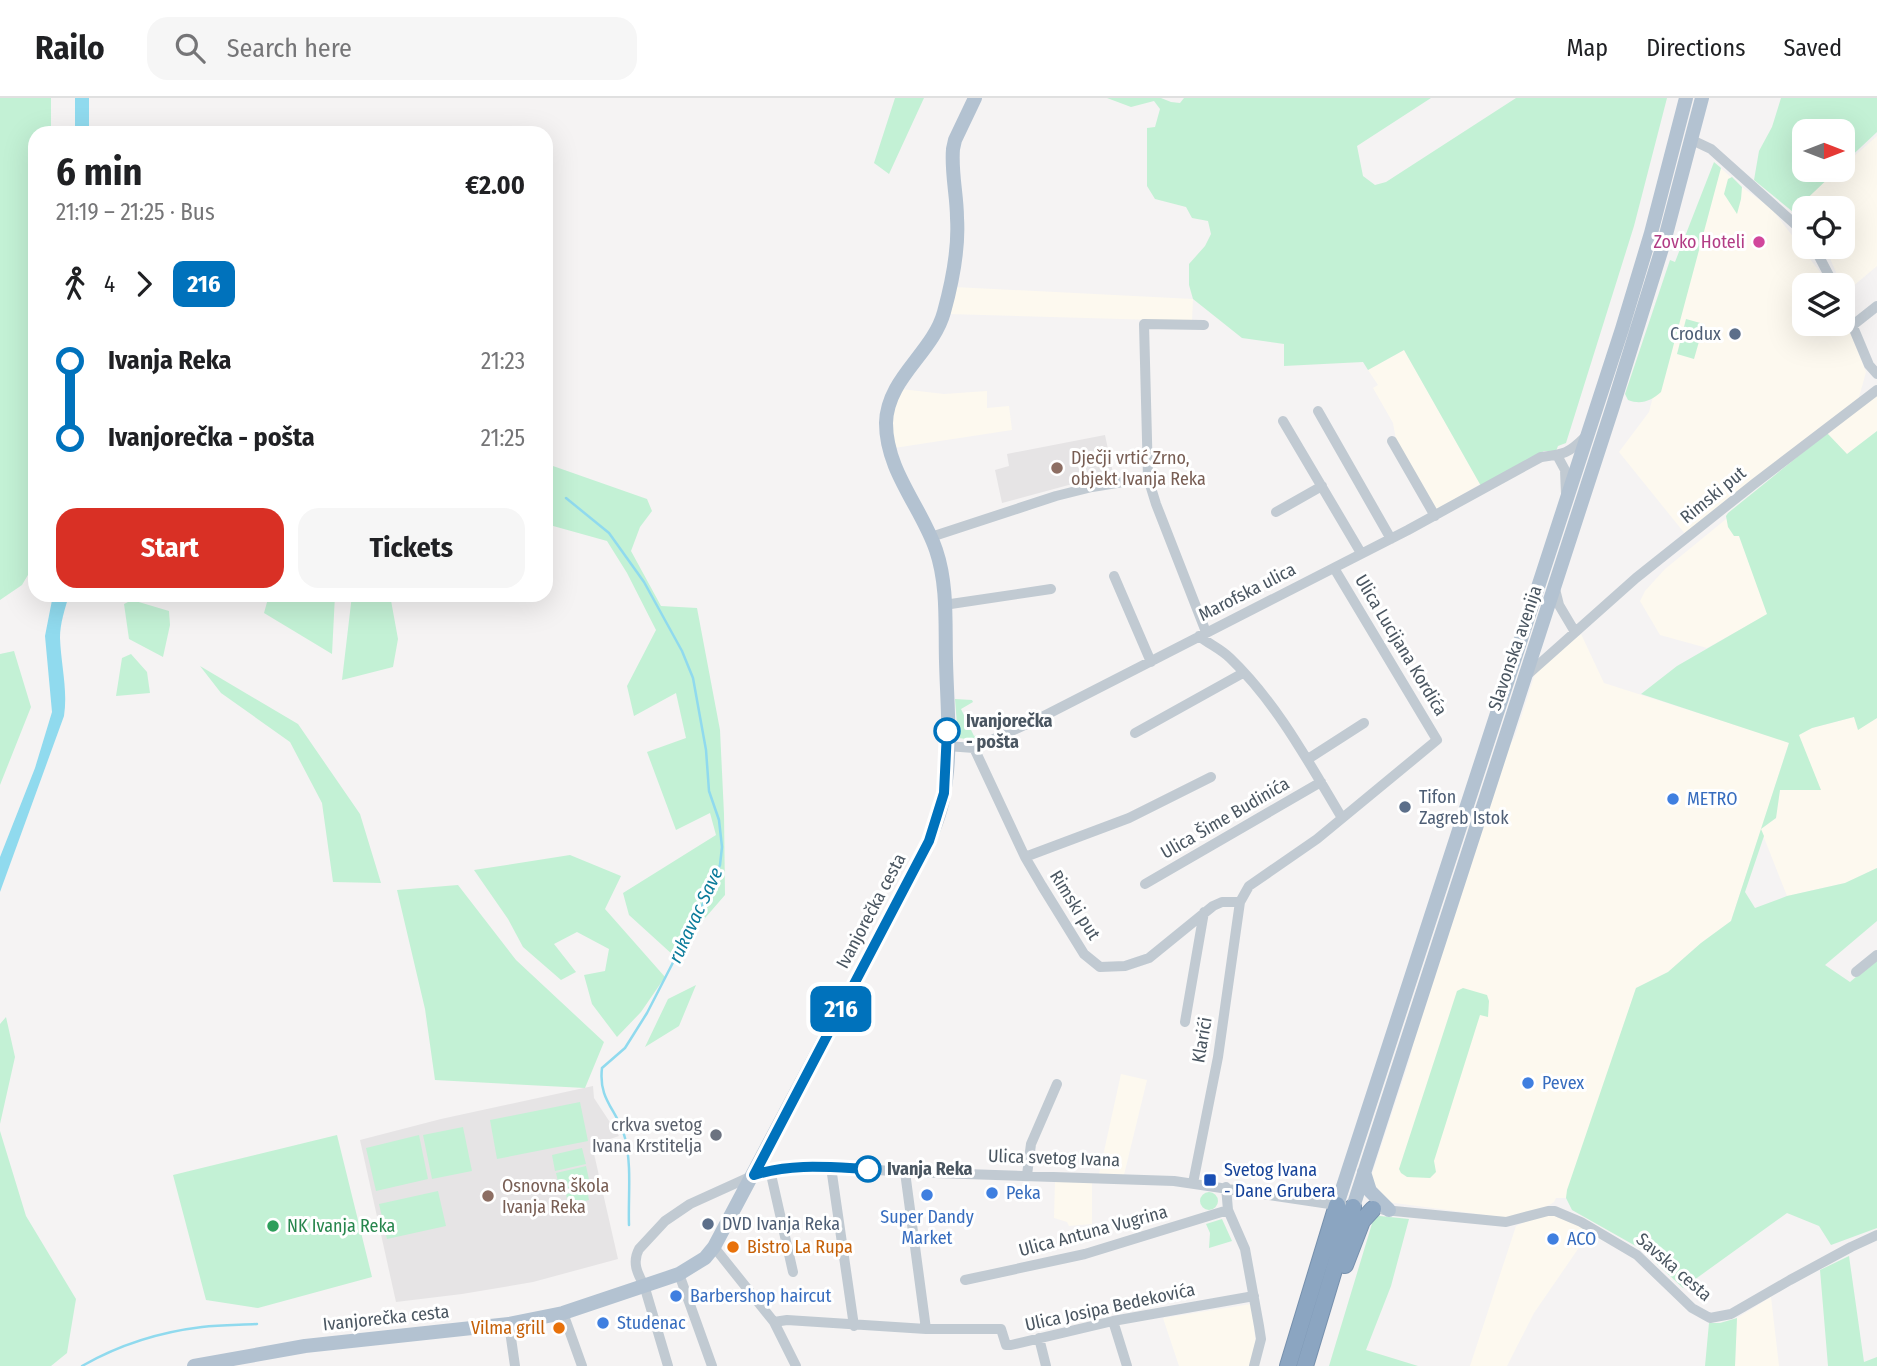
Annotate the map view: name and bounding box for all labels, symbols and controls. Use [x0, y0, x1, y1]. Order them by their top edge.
search box [147, 17, 637, 80]
text: Railo [35, 28, 105, 68]
icon: search [171, 29, 209, 67]
text: Search here [227, 33, 352, 64]
text: Map [1567, 34, 1608, 62]
text: Directions [1646, 34, 1745, 62]
text: Saved [1783, 34, 1842, 62]
north arrow [1792, 119, 1855, 182]
map controls [1792, 119, 1855, 336]
text: 6 min [56, 149, 143, 195]
text: €2.00 [465, 170, 525, 201]
button: locate [1792, 196, 1855, 259]
text: 21:19 – 21:25 · Bus [56, 198, 215, 226]
place label: Zovko Hoteli [1653, 231, 1745, 253]
marker: Zovko Hoteli [1751, 234, 1767, 250]
icon: walk [56, 265, 94, 303]
icon: forward [125, 265, 163, 303]
text: 4 [104, 270, 115, 298]
text: 216 [187, 270, 221, 298]
button: layers [1792, 273, 1855, 336]
place label: Crodux [1670, 323, 1721, 345]
marker: Crodux [1727, 326, 1743, 342]
text: Ivanja Reka [108, 345, 232, 376]
text: 21:23 [481, 347, 525, 375]
text: Ivanjorečka - pošta [108, 422, 315, 453]
text: 21:25 [481, 424, 525, 452]
place label: Dječji vrtić Zrno, objekt Ivanja Reka [1071, 447, 1206, 490]
marker: Dječji vrtić Zrno, objekt Ivanja Reka [1049, 460, 1065, 476]
street label: Rimski put [1676, 462, 1750, 528]
button: Start [56, 508, 284, 588]
button: Tickets [298, 508, 525, 588]
street label: Marofska ulica [1195, 558, 1299, 626]
street label: Ulica Lucijana Kordića [1350, 570, 1452, 720]
street label: Slavonska avenija [1483, 582, 1547, 713]
place label: Ivanjorečka - pošta [966, 710, 1053, 753]
marker: Ivanjorečka - pošta [934, 718, 960, 744]
street label: Ulica Šime Budinića [1157, 772, 1293, 864]
place label: Tifon Zagreb Istok [1419, 786, 1509, 829]
place label: METRO [1687, 788, 1738, 810]
marker: METRO [1665, 791, 1681, 807]
marker: Tifon Zagreb Istok [1397, 799, 1413, 815]
street label: Ivanjorečka cesta [832, 850, 911, 972]
water label: rukavac Save [663, 864, 728, 967]
street label: Rimski put [1045, 866, 1105, 944]
line badge: 216 [801, 986, 881, 1032]
text: 216 [824, 995, 858, 1023]
street label: Klarići [1187, 1015, 1217, 1065]
place label: Pevex [1542, 1072, 1584, 1094]
marker: Pevex [1520, 1075, 1536, 1091]
place label: crkva svetog Ivana Krstitelja [592, 1114, 703, 1157]
marker: crkva svetog Ivana Krstitelja [708, 1127, 724, 1143]
street label: Ulica svetog Ivana [988, 1145, 1121, 1171]
marker: Ivanja Reka [855, 1156, 881, 1182]
place label: Ivanja Reka [887, 1158, 973, 1180]
place label: Svetog Ivana - Dane Grubera [1224, 1159, 1336, 1202]
marker: Svetog Ivana - Dane Grubera [1202, 1172, 1218, 1188]
place label: Osnovna škola Ivanja Reka [502, 1175, 609, 1218]
place label: Peka [1006, 1182, 1041, 1204]
marker: Peka [984, 1185, 1000, 1201]
marker: Super Dandy Market [919, 1187, 935, 1203]
marker: Osnovna škola Ivanja Reka [480, 1188, 496, 1204]
street label: Ulica Antuna Vugrina [1016, 1201, 1170, 1261]
place label: Super Dandy Market [880, 1206, 974, 1249]
place label: DVD Ivanja Reka [722, 1213, 840, 1235]
place label: NK Ivanja Reka [287, 1215, 396, 1237]
marker: DVD Ivanja Reka [700, 1216, 716, 1232]
marker: NK Ivanja Reka [265, 1218, 281, 1234]
place label: ACO [1567, 1228, 1596, 1250]
street label: Savska cesta [1632, 1228, 1716, 1306]
marker: ACO [1545, 1231, 1561, 1247]
place label: Bistro La Rupa [747, 1236, 853, 1258]
marker: Bistro La Rupa [725, 1239, 741, 1255]
street label: Ulica Josipa Bedekovića [1023, 1278, 1197, 1336]
place label: Barbershop haircut [690, 1285, 831, 1307]
marker: Barbershop haircut [668, 1288, 684, 1304]
street label: Ivanjorečka cesta [322, 1300, 450, 1336]
place label: Studenac [617, 1312, 686, 1334]
marker: Studenac [595, 1315, 611, 1331]
place label: Vilma grill [471, 1317, 545, 1339]
marker: Vilma grill [551, 1320, 567, 1336]

